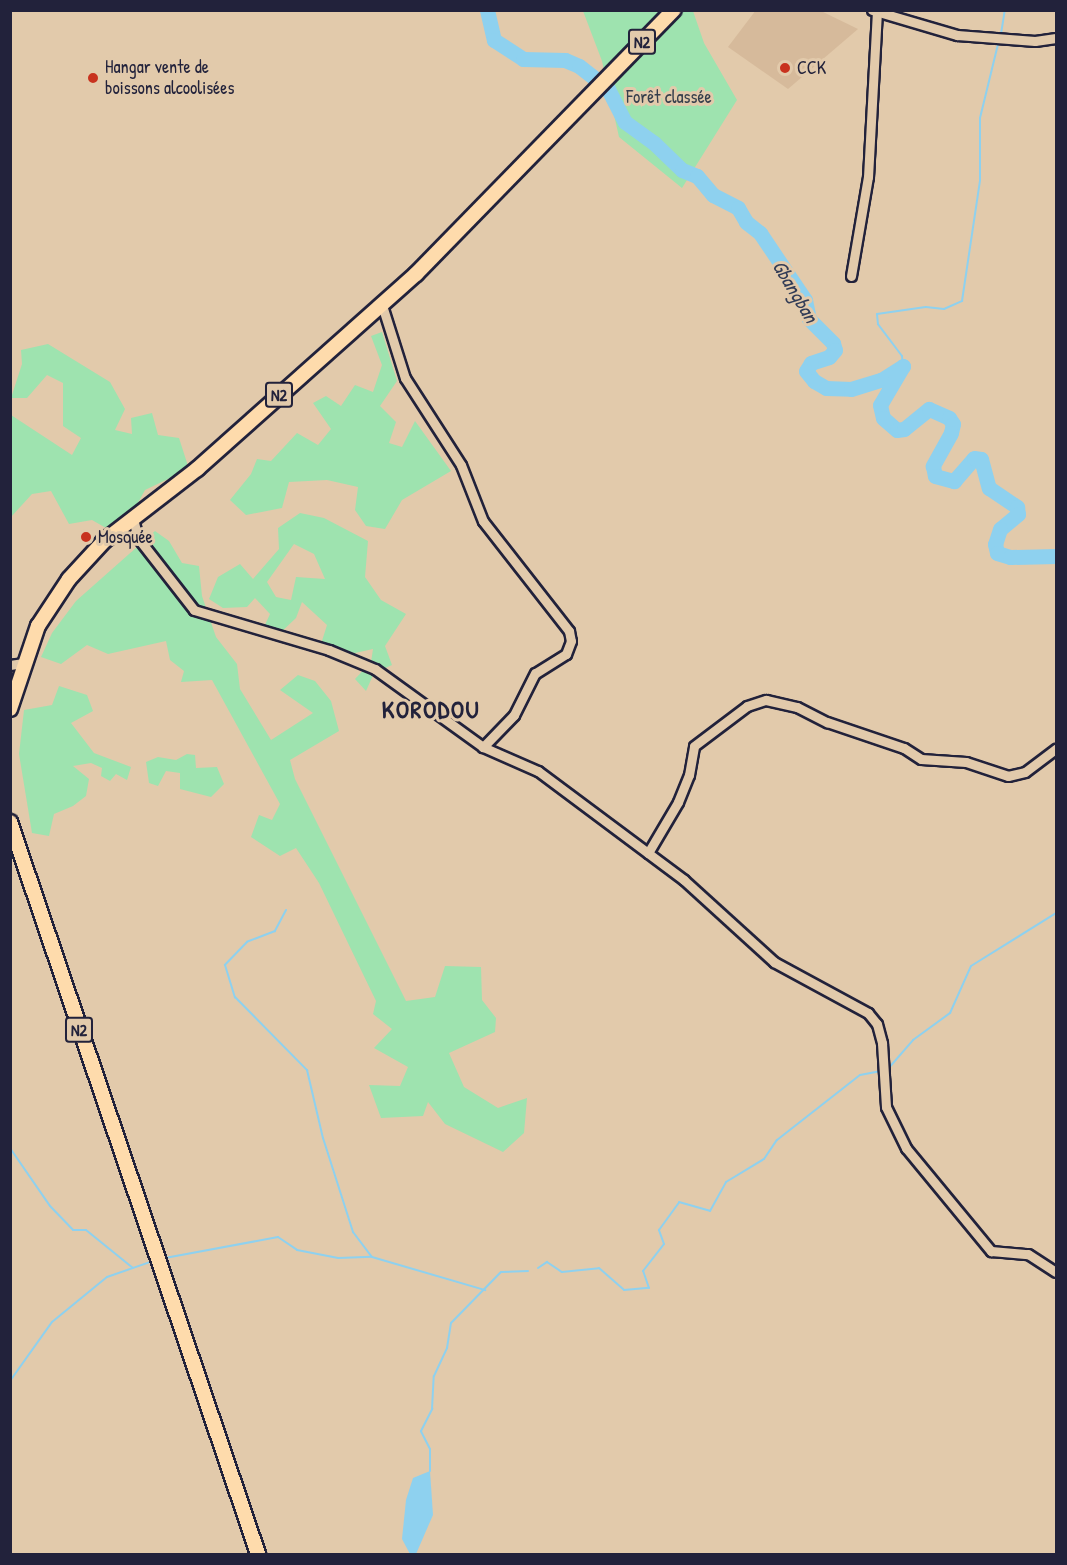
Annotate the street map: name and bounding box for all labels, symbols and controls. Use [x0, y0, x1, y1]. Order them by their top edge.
road number: N2 [627, 29, 657, 55]
place label: Hangar vente de boissons alcoolisées [105, 57, 234, 100]
place label: CCK [797, 57, 826, 79]
marker: CCK [778, 61, 792, 75]
marker: Hangar vente de boissons alcoolisées [86, 71, 100, 85]
park label: Forêt classée [626, 86, 712, 108]
water label: Gbangban [768, 255, 824, 327]
road number: N2 [264, 382, 294, 408]
place label: Mosquée [98, 526, 153, 548]
marker: Mosquée [79, 530, 93, 544]
district label: KORODOU [382, 696, 480, 724]
road number: N2 [64, 1017, 94, 1043]

